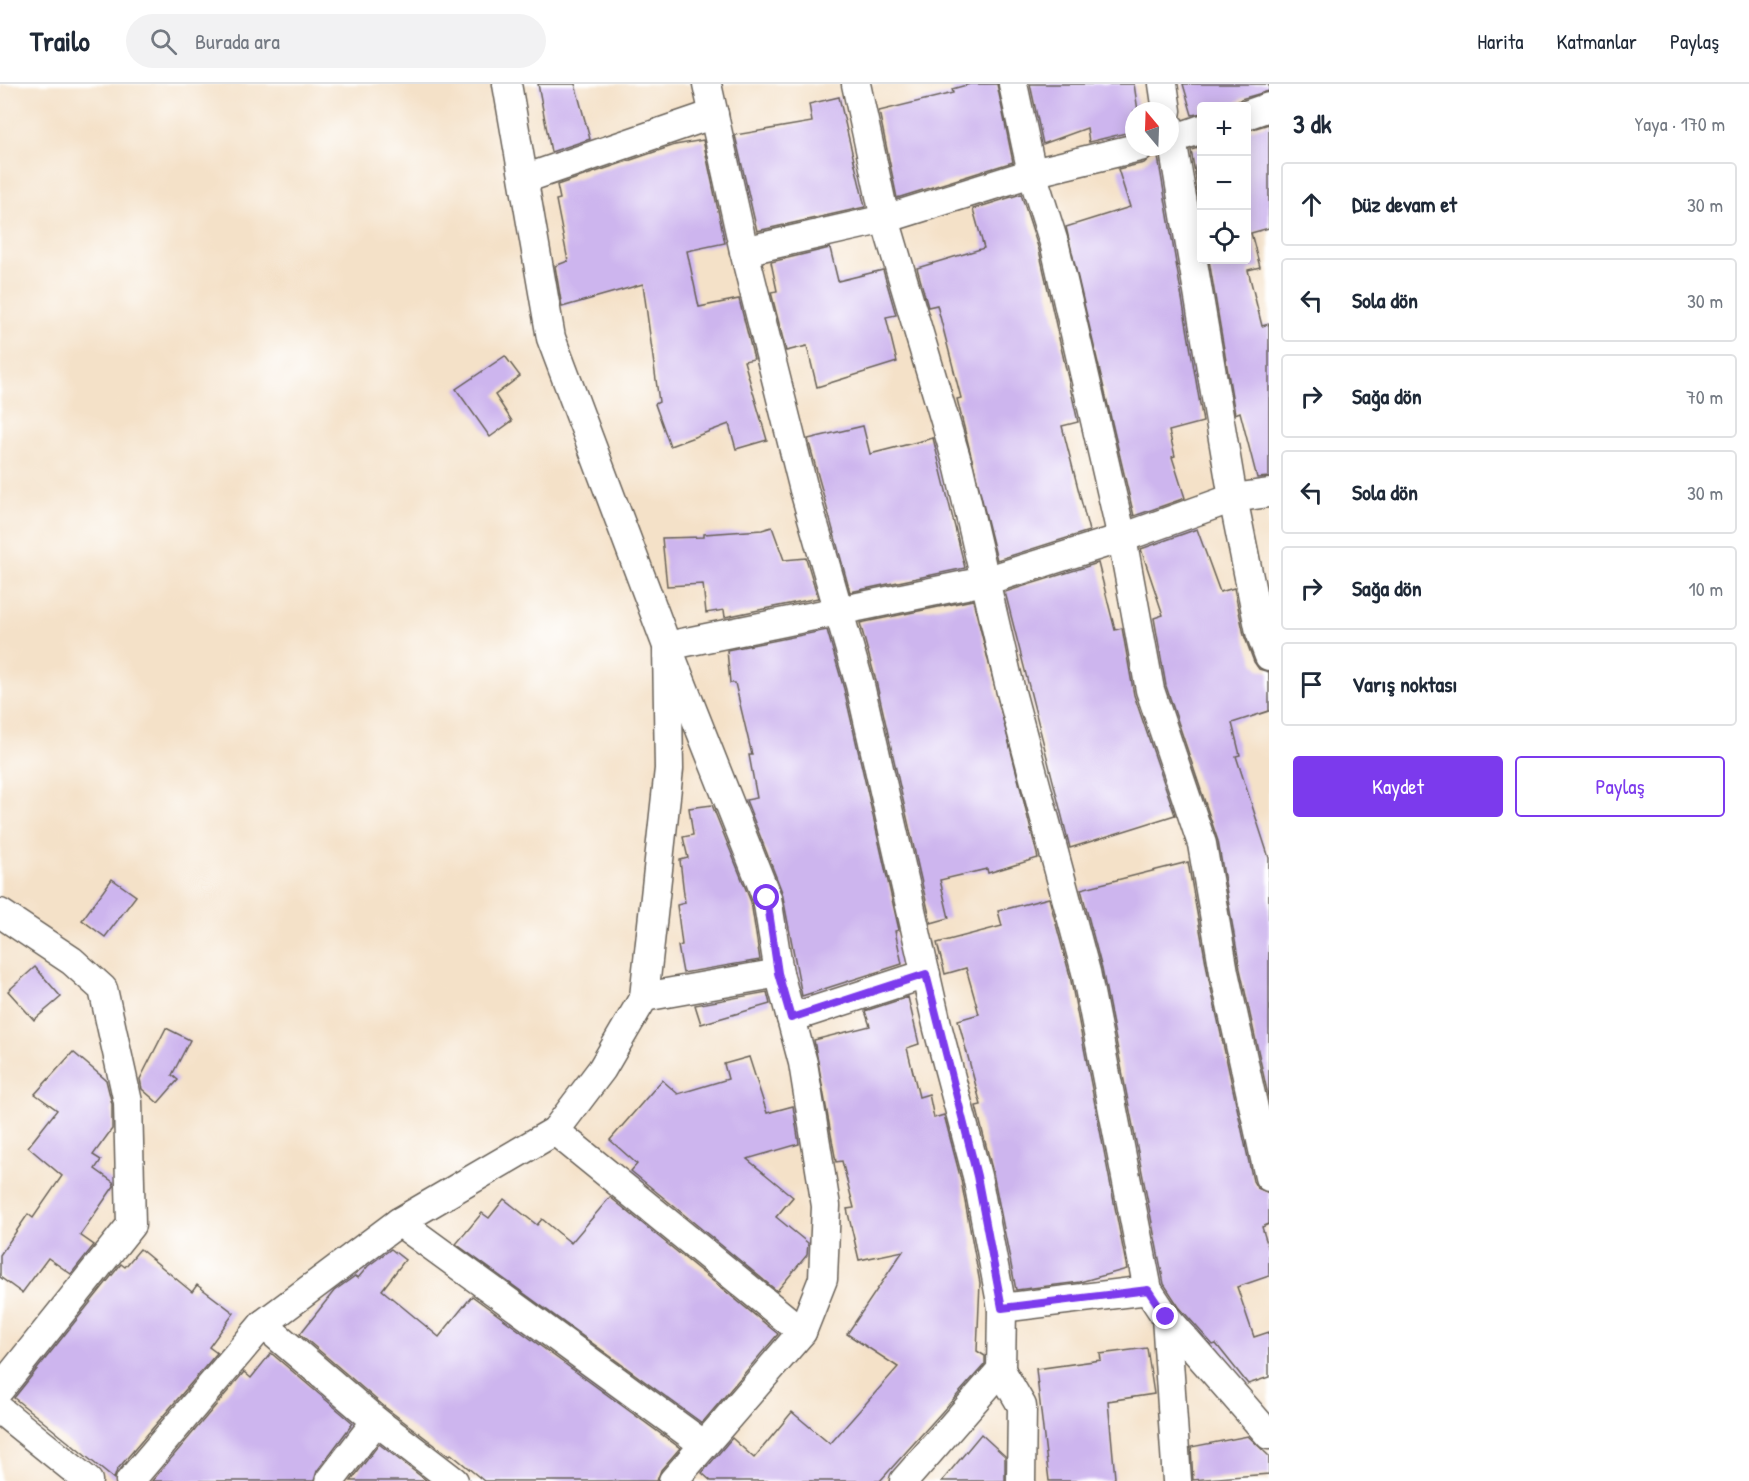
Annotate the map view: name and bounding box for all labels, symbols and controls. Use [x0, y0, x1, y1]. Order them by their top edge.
search box [126, 14, 546, 68]
text: Trailo [30, 22, 90, 60]
icon: search [147, 25, 180, 58]
text: Burada ara [195, 26, 280, 56]
text: Harita [1477, 27, 1524, 56]
text: Katmanlar [1557, 27, 1637, 56]
text: Paylaş [1670, 27, 1719, 56]
north arrow [1125, 102, 1179, 156]
map controls [1197, 102, 1251, 264]
button: + [1197, 102, 1251, 156]
text: 3 dk [1293, 106, 1332, 141]
text: Yaya · 170 m [1635, 110, 1725, 137]
button: − [1197, 156, 1251, 210]
icon: ahead [1295, 188, 1328, 221]
text: Düz devam et [1352, 189, 1457, 219]
text: 30 m [1687, 191, 1723, 218]
button: locate [1197, 210, 1251, 264]
icon: left [1295, 284, 1328, 317]
text: Sola dön [1352, 285, 1418, 315]
text: 30 m [1687, 287, 1723, 314]
icon: right [1295, 380, 1328, 413]
text: Sağa dön [1352, 381, 1422, 411]
text: 70 m [1686, 383, 1723, 410]
icon: left [1295, 476, 1328, 509]
text: Sola dön [1352, 477, 1418, 507]
text: 30 m [1687, 479, 1723, 506]
icon: right [1295, 572, 1328, 605]
text: Sağa dön [1352, 573, 1422, 603]
text: 10 m [1689, 575, 1723, 602]
icon: arrive [1295, 668, 1328, 701]
text: Varış noktası [1352, 669, 1457, 699]
button: Kaydet [1293, 756, 1503, 817]
button: Paylaş [1515, 756, 1725, 817]
route start [753, 884, 779, 910]
route end [1152, 1303, 1178, 1329]

